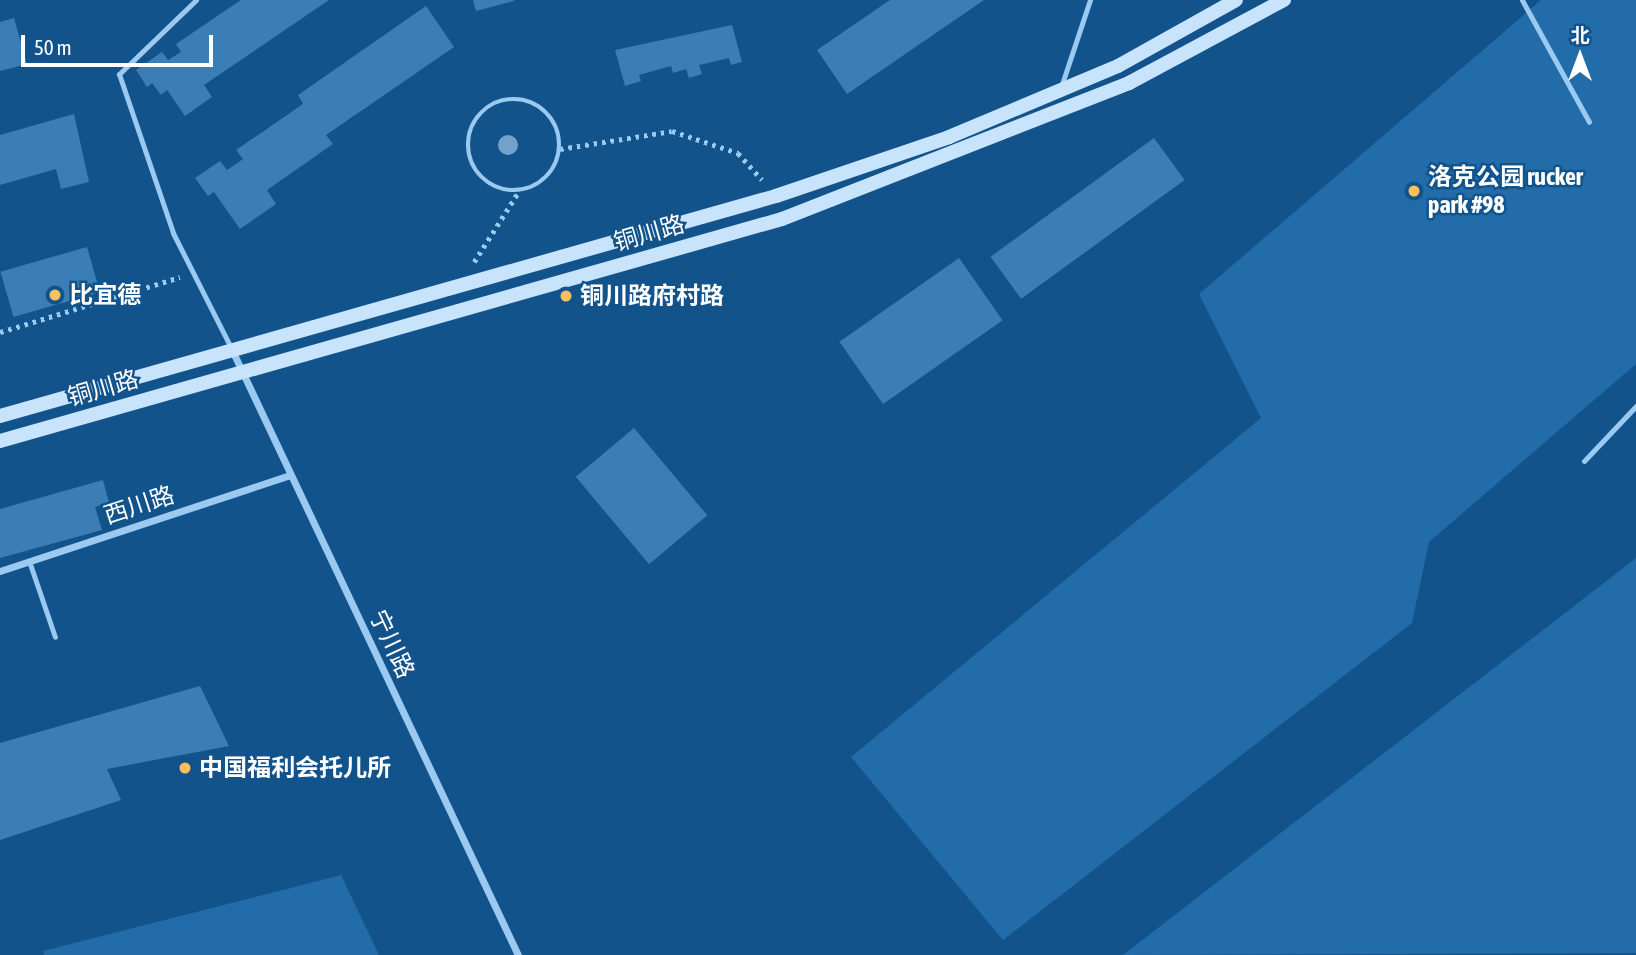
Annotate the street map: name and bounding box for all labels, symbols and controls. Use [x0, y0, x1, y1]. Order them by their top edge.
scale bar [24, 21, 217, 65]
north arrow [1545, 21, 1615, 91]
text: 北 [1570, 24, 1590, 46]
text: 50 m [34, 35, 72, 59]
place label: 洛克公园 rucker park #98 [1428, 163, 1583, 219]
marker: 洛克公园 rucker park #98 [1406, 183, 1422, 199]
street label: 铜川路 [610, 209, 688, 257]
place label: 比宜德 [69, 281, 141, 309]
place label: 铜川路府村路 [580, 282, 724, 310]
marker: 比宜德 [47, 287, 63, 303]
marker: 铜川路府村路 [558, 288, 574, 304]
street label: 铜川路 [64, 364, 142, 412]
street label: 西川路 [100, 480, 178, 530]
street label: 宁川路 [364, 605, 420, 683]
place label: 中国福利会托儿所 [199, 754, 391, 782]
marker: 中国福利会托儿所 [177, 760, 193, 776]

